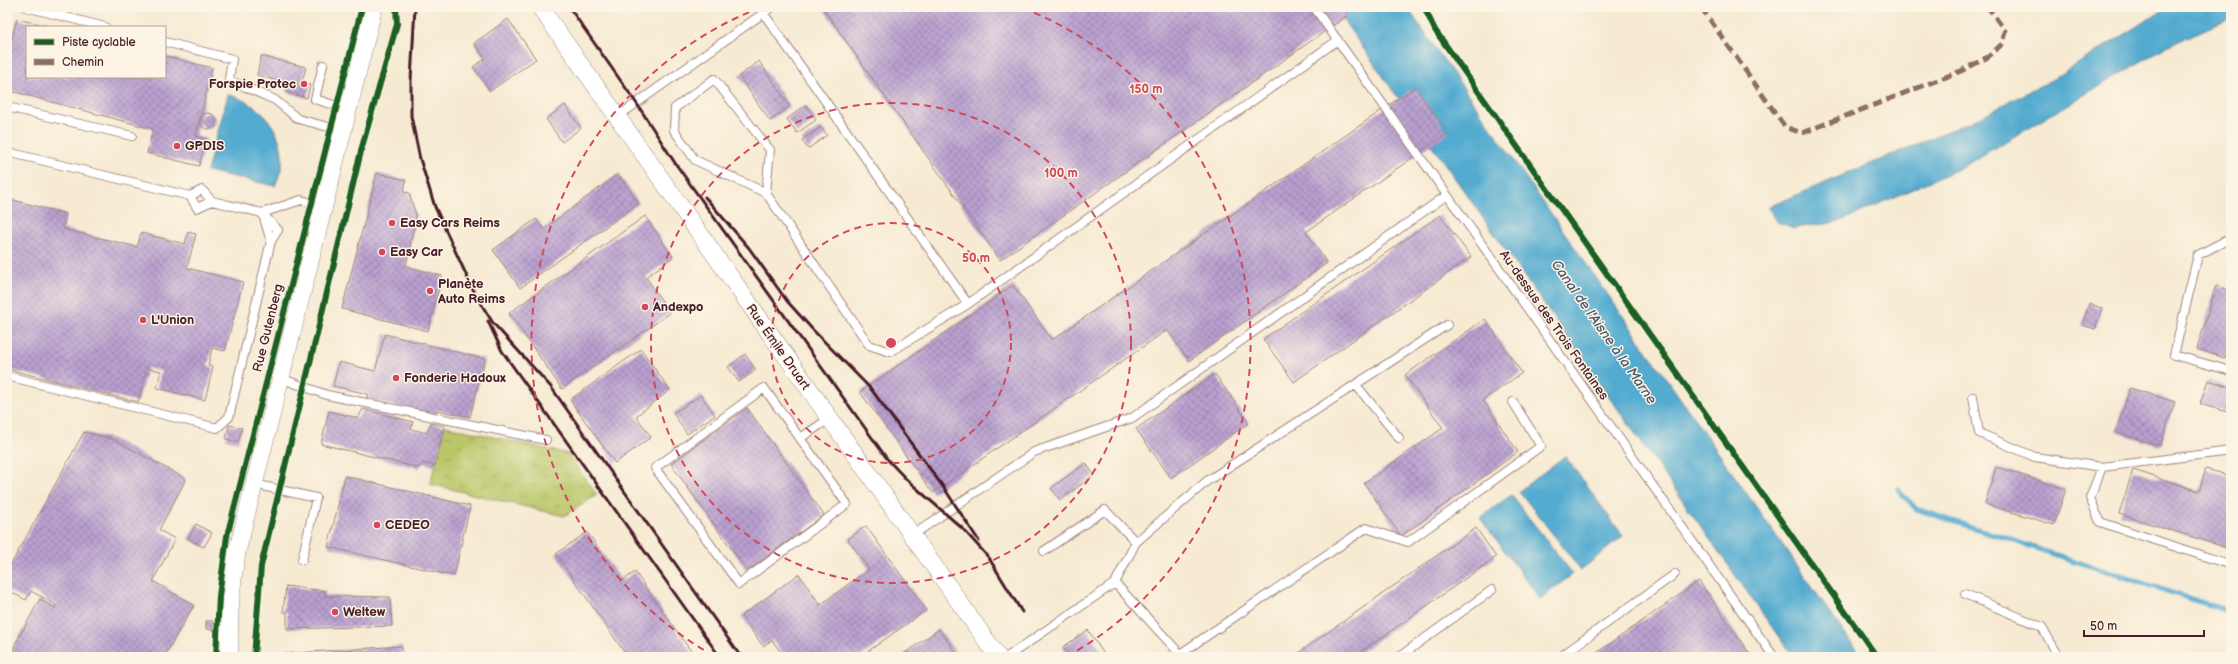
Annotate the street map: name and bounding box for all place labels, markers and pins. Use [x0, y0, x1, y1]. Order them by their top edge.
place label: Forspie Protec [209, 76, 296, 92]
marker: Forspie Protec [299, 79, 309, 89]
place label: GPDIS [185, 138, 224, 154]
marker: GPDIS [172, 141, 182, 151]
place label: Easy Cars Reims [400, 215, 500, 231]
marker: Easy Cars Reims [387, 218, 397, 228]
place label: Easy Car [390, 244, 444, 260]
marker: Easy Car [377, 247, 387, 257]
place label: Planète Auto Reims [437, 276, 505, 307]
marker: Planète Auto Reims [425, 286, 435, 296]
place label: Andexpo [652, 299, 704, 315]
marker: Andexpo [640, 302, 650, 312]
place label: L'Union [151, 312, 194, 328]
marker: L'Union [138, 315, 148, 325]
centre of rings [884, 336, 898, 350]
place label: Fonderie Hadoux [404, 370, 506, 386]
marker: Fonderie Hadoux [391, 373, 401, 383]
place label: CEDEO [385, 517, 430, 533]
marker: CEDEO [372, 520, 382, 530]
place label: Weltew [343, 604, 386, 620]
marker: Weltew [330, 607, 340, 617]

